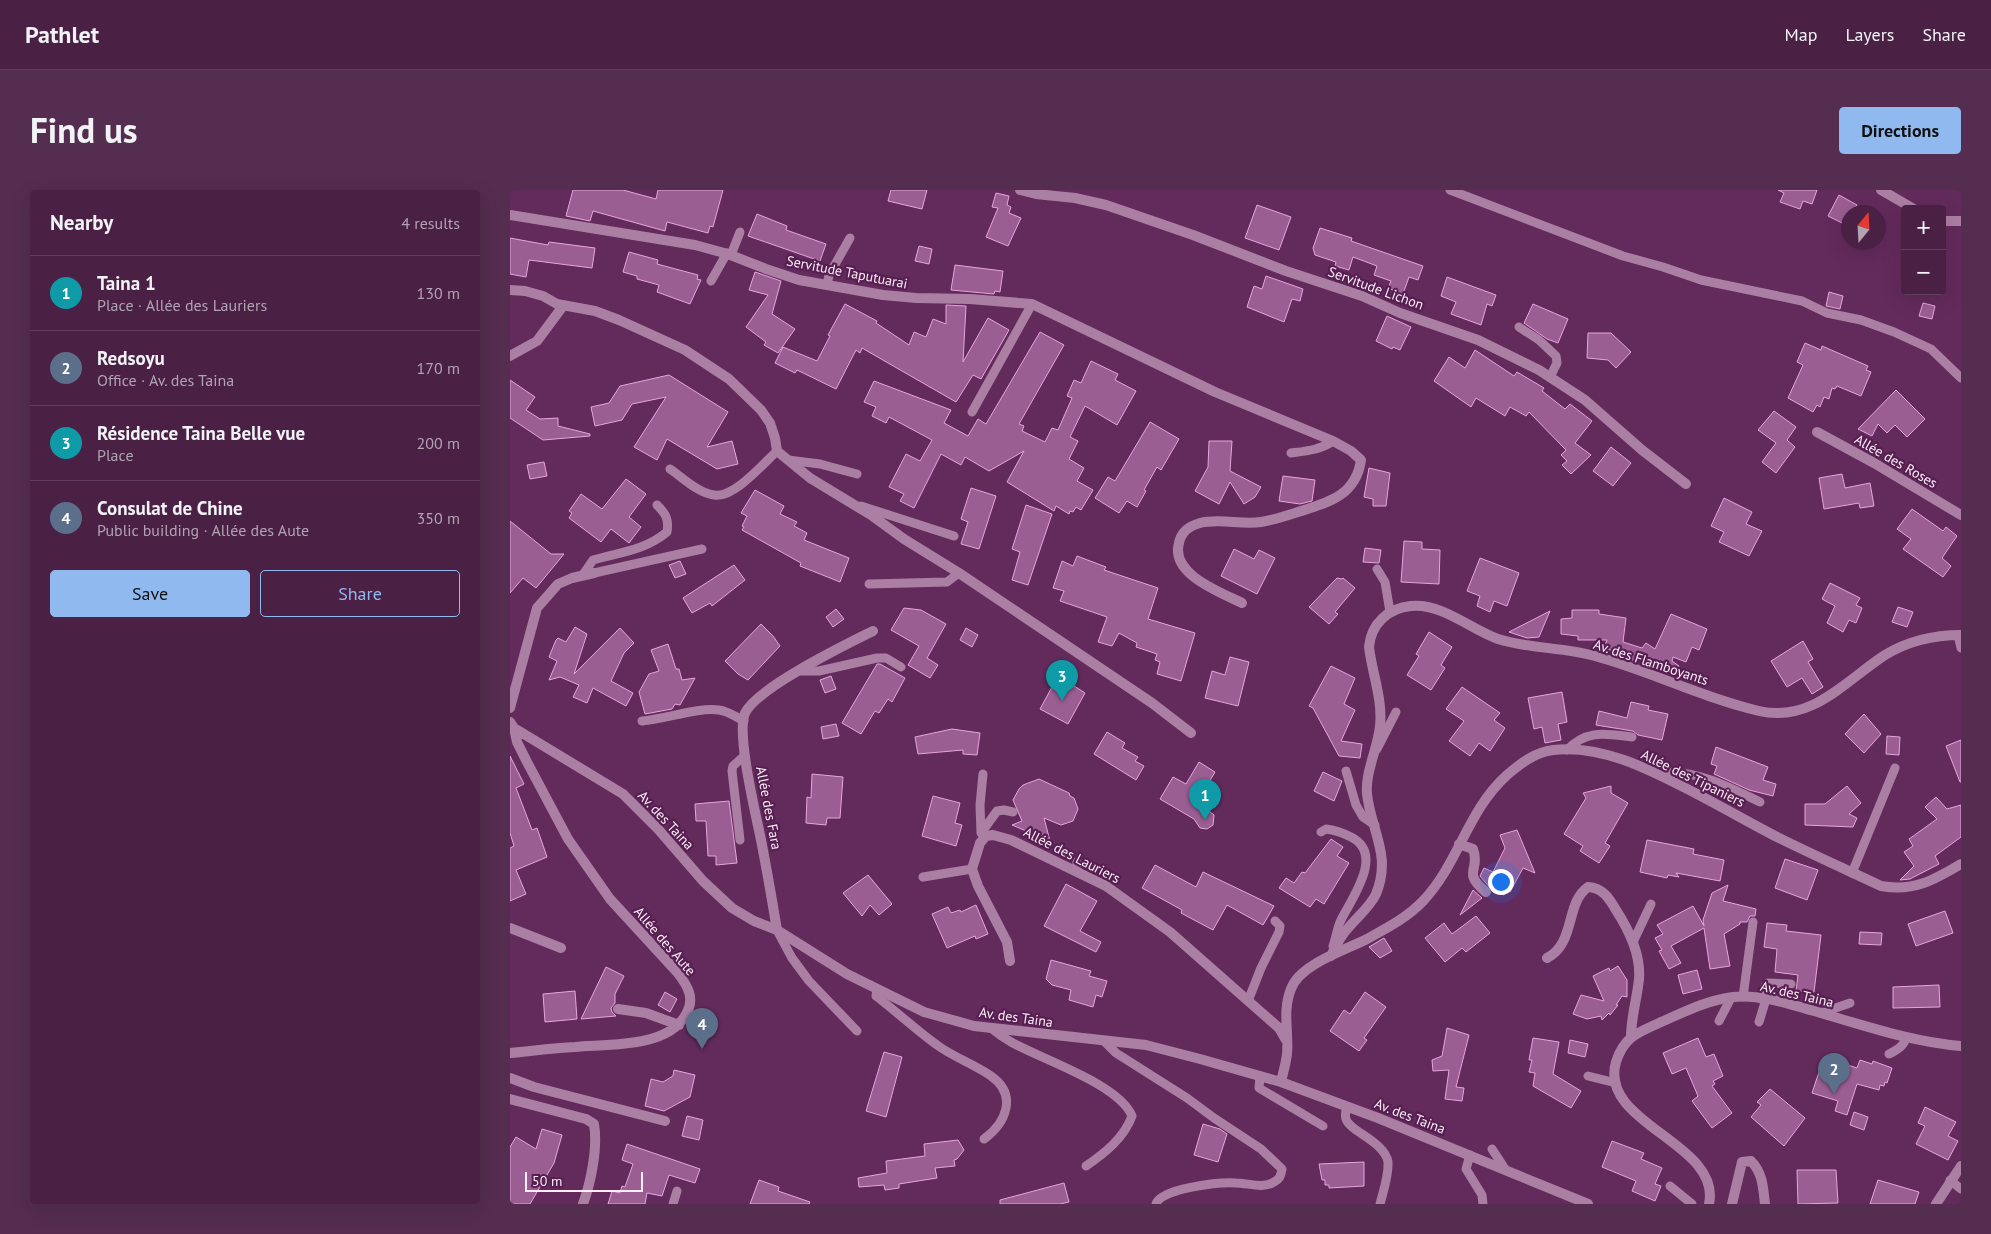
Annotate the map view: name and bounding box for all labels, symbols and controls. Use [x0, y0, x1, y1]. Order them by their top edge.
text: Pathlet [25, 19, 99, 50]
text: Map [1785, 23, 1817, 46]
text: Layers [1845, 23, 1894, 46]
text: Share [1922, 23, 1966, 46]
text: Find us [30, 107, 138, 153]
button: Directions [1839, 107, 1961, 154]
north arrow [1841, 205, 1886, 250]
map controls [1901, 205, 1946, 295]
button: + [1901, 205, 1946, 250]
text: Nearby [50, 209, 113, 236]
text: 4 results [401, 213, 460, 233]
button: − [1901, 250, 1946, 295]
street label: Servitude Taputuarai [785, 251, 909, 293]
street label: Servitude Lichon [1326, 262, 1426, 314]
text: Taina 1 [97, 271, 156, 295]
text: 1 [61, 283, 71, 303]
text: 130 m [417, 283, 460, 303]
text: Place · Allée des Lauriers [97, 295, 267, 315]
text: Redsoyu [97, 346, 165, 370]
text: 2 [61, 358, 71, 378]
text: 170 m [417, 358, 460, 378]
text: Office · Av. des Taina [97, 370, 234, 390]
text: Résidence Taina Belle vue [97, 421, 305, 445]
street label: Allée des Roses [1851, 430, 1941, 492]
text: 3 [61, 433, 71, 453]
text: 200 m [417, 433, 460, 453]
text: Place [97, 445, 134, 465]
text: Consulat de Chine [97, 496, 243, 520]
text: 4 [61, 508, 71, 528]
text: 350 m [417, 508, 460, 528]
text: Public building · Allée des Aute [97, 520, 309, 540]
button: Save [50, 570, 250, 617]
button: Share [260, 570, 460, 617]
street label: Av. des Flamboyants [1591, 635, 1711, 689]
pin: 3 [1046, 660, 1078, 701]
street label: Allée des Tipaniers [1638, 745, 1748, 811]
street label: Allée des Fara [752, 765, 786, 851]
pin: 1 [1189, 779, 1221, 820]
street label: Av. des Taina [634, 787, 698, 853]
street label: Allée des Lauriers [1021, 823, 1123, 887]
your location [1488, 869, 1514, 895]
street label: Allée des Aute [630, 903, 700, 979]
street label: Av. des Taina [1759, 977, 1835, 1011]
street label: Av. des Taina [978, 1003, 1054, 1031]
pin: 4 [686, 1008, 718, 1049]
pin: 2 [1818, 1053, 1850, 1094]
street label: Av. des Taina [1372, 1094, 1448, 1138]
scale bar [525, 1169, 642, 1192]
text: 50 m [532, 1172, 562, 1190]

